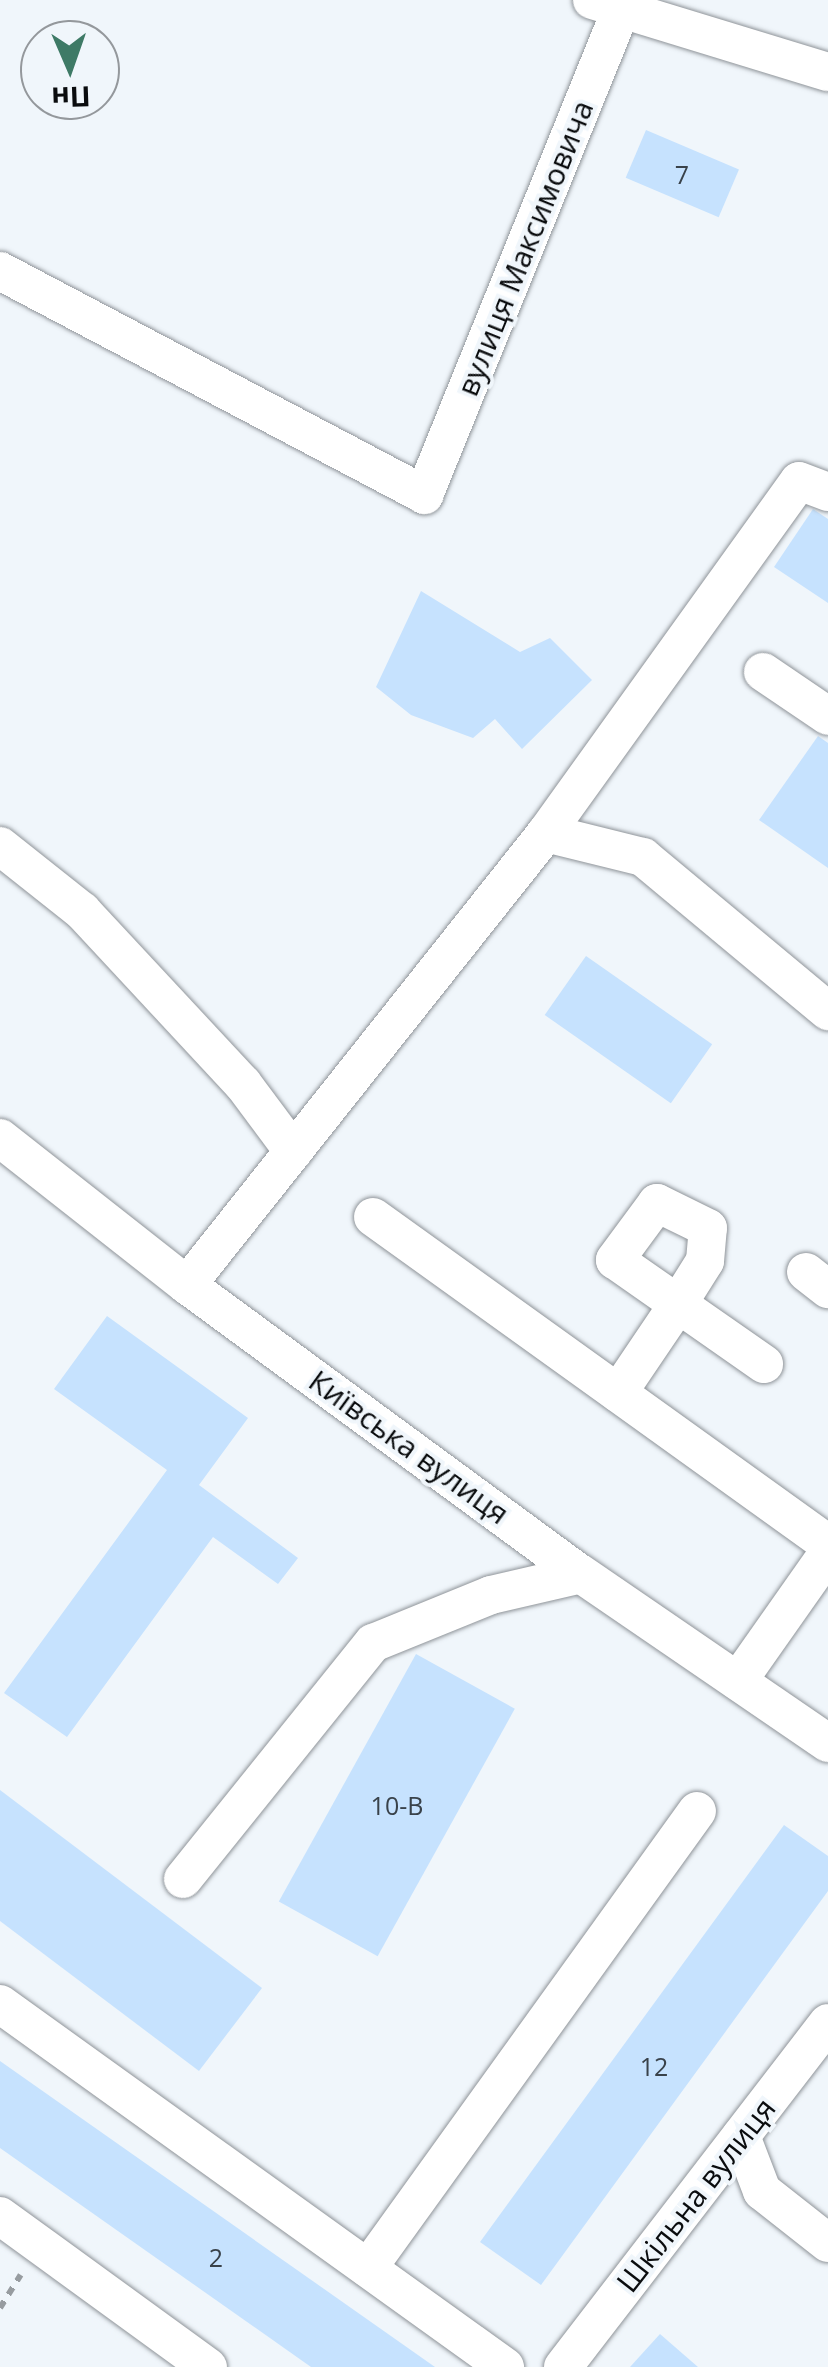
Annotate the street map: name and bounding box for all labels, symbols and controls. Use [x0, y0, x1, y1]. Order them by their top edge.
north arrow [20, 20, 120, 120]
text: Пн [51, 78, 91, 118]
street label: вулиця Максимовича [449, 95, 601, 401]
house number: 7 [675, 159, 689, 189]
street label: Київська вулиця [302, 1362, 516, 1532]
house number: 10-В [371, 1790, 423, 1820]
house number: 12 [640, 2051, 668, 2081]
street label: Шкільна вулиця [609, 2091, 783, 2299]
house number: 2 [209, 2242, 223, 2272]

